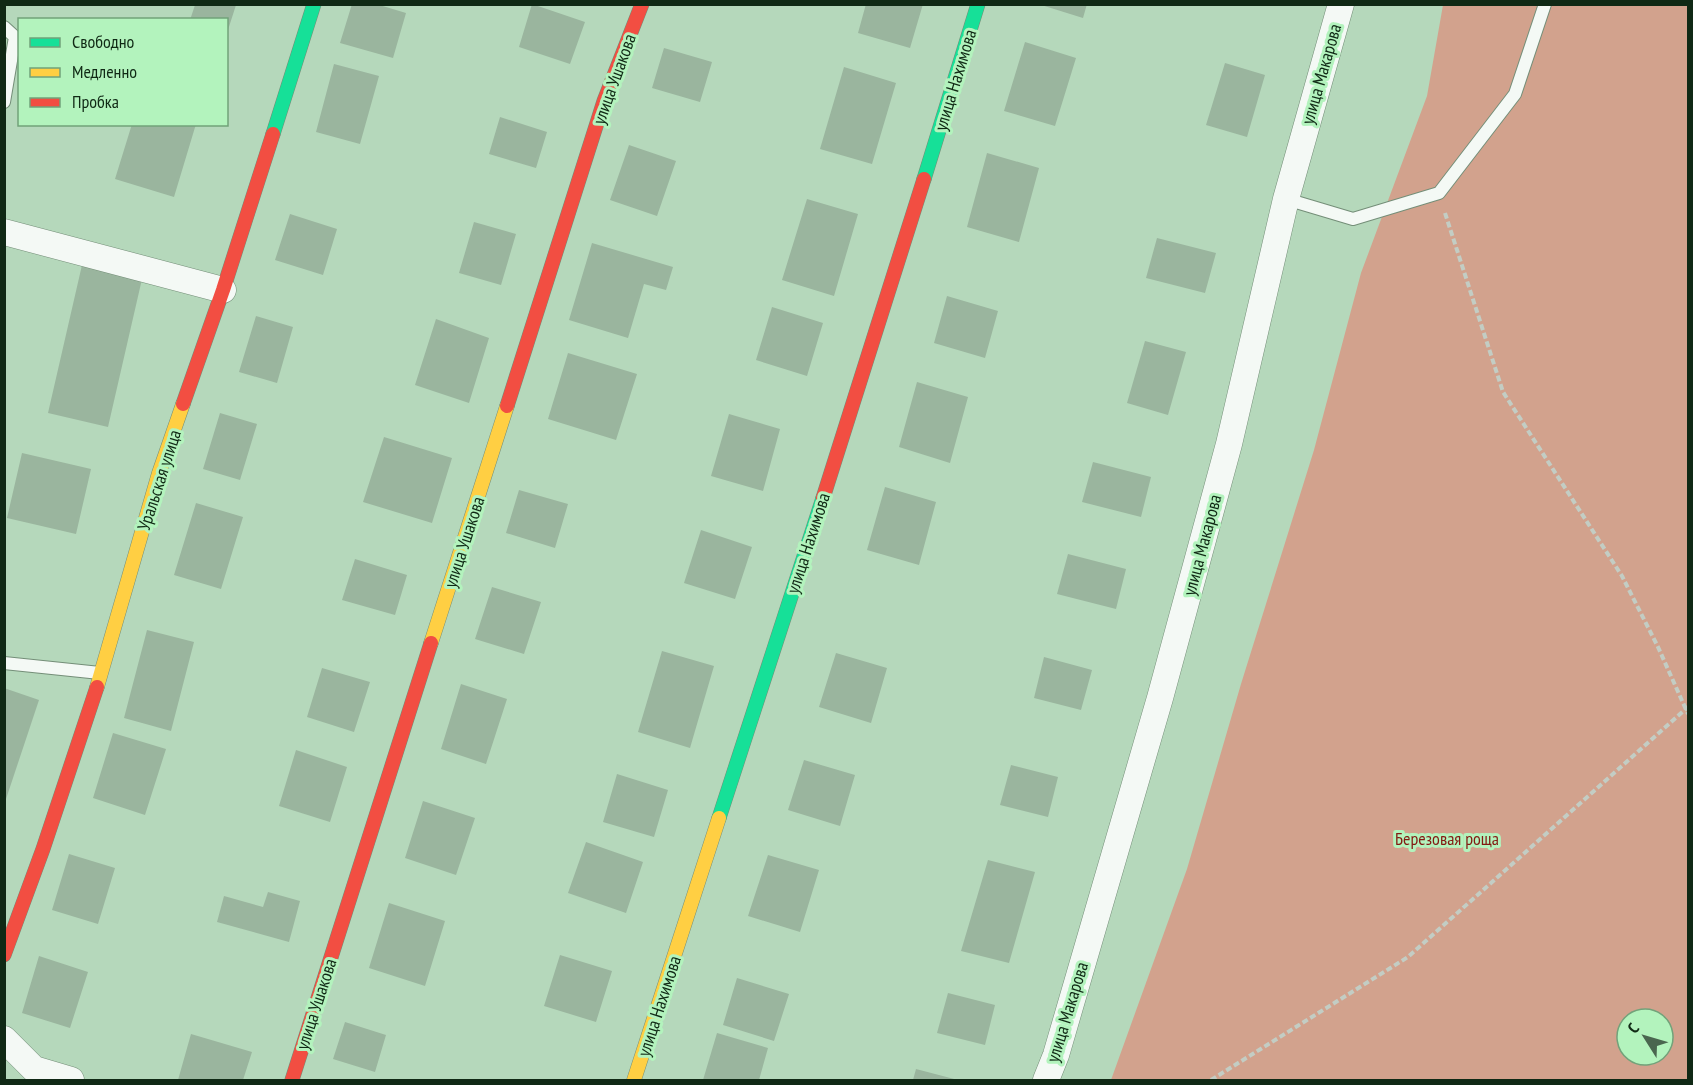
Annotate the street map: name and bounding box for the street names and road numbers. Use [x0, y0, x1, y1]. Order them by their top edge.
street label: улица Макарова [1296, 21, 1346, 127]
street label: улица Нахимова [929, 27, 981, 133]
street label: улица Ушакова [587, 31, 641, 127]
street label: Уральская улица [132, 427, 186, 533]
street label: улица Нахимова [781, 490, 835, 596]
street label: улица Макарова [1177, 492, 1227, 598]
street label: улица Ушакова [438, 493, 490, 591]
street label: улица Нахимова [632, 953, 686, 1059]
street label: улица Ушакова [290, 955, 342, 1053]
street label: улица Макарова [1041, 959, 1093, 1065]

